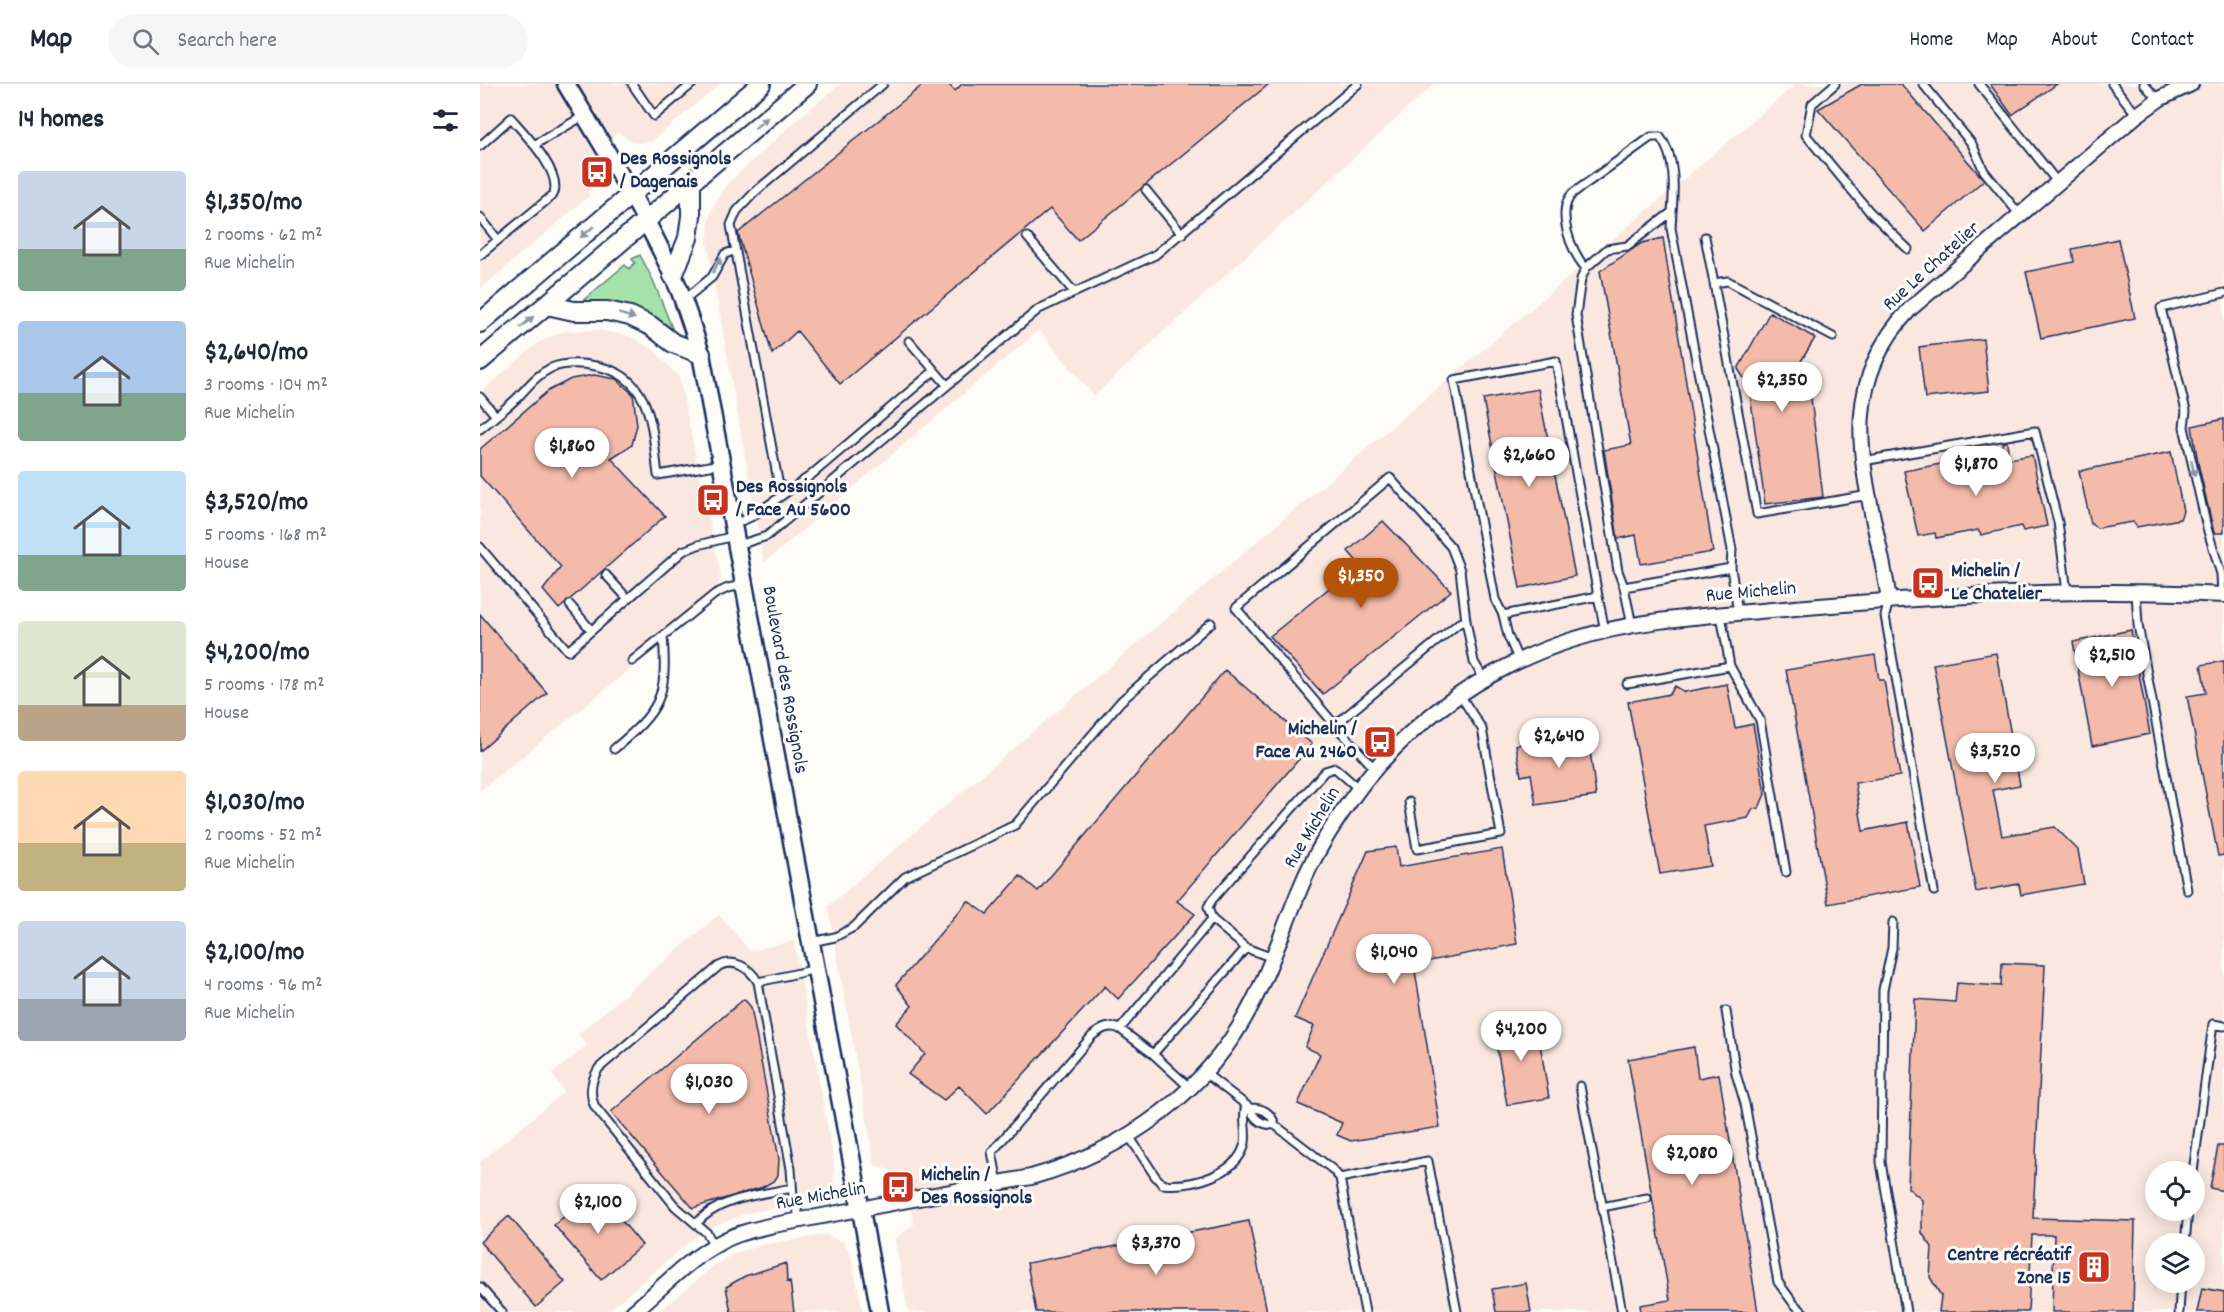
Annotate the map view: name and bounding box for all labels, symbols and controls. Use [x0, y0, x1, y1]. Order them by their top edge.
search box [108, 14, 528, 68]
text: Map [30, 21, 72, 61]
icon: search [129, 25, 162, 58]
text: Search here [177, 26, 277, 57]
text: Home [1909, 26, 1953, 56]
text: Map [1986, 26, 2018, 56]
text: About [2051, 26, 2098, 56]
text: Contact [2131, 26, 2194, 56]
text: 14 homes [18, 102, 104, 139]
icon: filters [429, 104, 462, 137]
one-way arrow [753, 117, 768, 130]
place label: Des Rossignols / Dagenais [619, 146, 731, 197]
bus stop icon: Des Rossignols / Dagenais [579, 154, 615, 190]
text: $1,350/mo [204, 185, 302, 222]
icon: home [66, 195, 138, 267]
street label: Rue Le Chatelier [1877, 215, 1987, 318]
text: 2 rooms · 62 m² [204, 222, 323, 250]
one-way arrow [579, 226, 595, 239]
text: Rue Michelin [204, 250, 295, 278]
one-way arrow [712, 257, 722, 274]
one-way arrow [618, 312, 636, 321]
one-way arrow [519, 315, 535, 328]
text: $2,640/mo [204, 335, 308, 372]
icon: home [66, 345, 138, 417]
pin: $2,350 [1733, 362, 1831, 413]
text: $2,350 [1756, 367, 1808, 395]
text: 3 rooms · 104 m² [204, 372, 328, 400]
text: Rue Michelin [204, 400, 295, 428]
pin: $1,860 [523, 428, 621, 479]
text: $1,860 [548, 433, 596, 461]
pin: $2,660 [1480, 437, 1578, 488]
text: $2,660 [1502, 442, 1556, 470]
pin: $1,870 [1927, 446, 2025, 497]
text: $1,870 [1954, 451, 1998, 479]
one-way arrow [2189, 459, 2199, 478]
place label: Des Rossignols / Face Au 5600 [735, 474, 851, 525]
bus stop icon: Des Rossignols / Face Au 5600 [695, 482, 731, 518]
text: $3,520/mo [204, 485, 308, 522]
icon: home [66, 495, 138, 567]
text: 5 rooms · 168 m² [204, 522, 327, 550]
text: House [204, 550, 249, 578]
pin: $1,350 [1312, 558, 1410, 609]
place label: Michelin / Le Chatelier [1951, 558, 2042, 609]
text: $1,350 [1337, 563, 1385, 591]
bus stop icon: Michelin / Le Chatelier [1910, 565, 1946, 601]
street label: Rue Michelin [1705, 575, 1797, 611]
street label: Boulevard des Rossignols [754, 584, 814, 776]
text: $4,200/mo [204, 635, 309, 672]
pin: $2,510 [2063, 637, 2161, 688]
text: $2,510 [2088, 642, 2136, 670]
icon: home [66, 645, 138, 717]
text: 5 rooms · 178 m² [204, 672, 325, 700]
text: House [204, 700, 249, 728]
place label: Michelin / Face Au 2460 [1255, 716, 1357, 767]
pin: $2,640 [1510, 718, 1608, 769]
text: $2,640 [1533, 723, 1585, 751]
bus stop icon: Michelin / Face Au 2460 [1362, 724, 1398, 760]
pin: $3,520 [1946, 733, 2044, 784]
text: $3,520 [1969, 738, 2021, 766]
street label: Rue Michelin [1278, 782, 1348, 874]
text: $1,030/mo [204, 785, 305, 822]
icon: home [66, 795, 138, 867]
text: 2 rooms · 52 m² [204, 822, 322, 850]
text: Rue Michelin [204, 850, 295, 878]
pin: $1,040 [1345, 934, 1443, 985]
text: $2,100/mo [204, 935, 304, 972]
text: $1,040 [1370, 939, 1418, 967]
icon: home [66, 945, 138, 1017]
text: 4 rooms · 96 m² [204, 972, 323, 1000]
text: Rue Michelin [204, 1000, 295, 1028]
pin: $4,200 [1472, 1011, 1570, 1062]
text: $4,200 [1495, 1016, 1547, 1044]
pin: $1,030 [660, 1064, 758, 1115]
text: $1,030 [685, 1069, 734, 1097]
pin: $2,080 [1643, 1135, 1741, 1186]
text: $2,080 [1666, 1140, 1718, 1168]
map controls [2145, 1161, 2205, 1293]
button: locate [2145, 1161, 2205, 1221]
place label: Michelin / Des Rossignols [921, 1162, 1032, 1213]
bus stop icon: Michelin / Des Rossignols [880, 1169, 916, 1205]
street label: Rue Michelin [774, 1175, 868, 1219]
pin: $2,100 [549, 1184, 647, 1235]
text: $2,100 [574, 1189, 622, 1217]
pin: $3,370 [1107, 1225, 1205, 1276]
text: $3,370 [1131, 1230, 1181, 1258]
button: layers [2145, 1233, 2205, 1293]
place label: Centre récréatif Zone 15 [1947, 1242, 2072, 1293]
building icon: Centre récréatif Zone 15 [2076, 1249, 2112, 1285]

